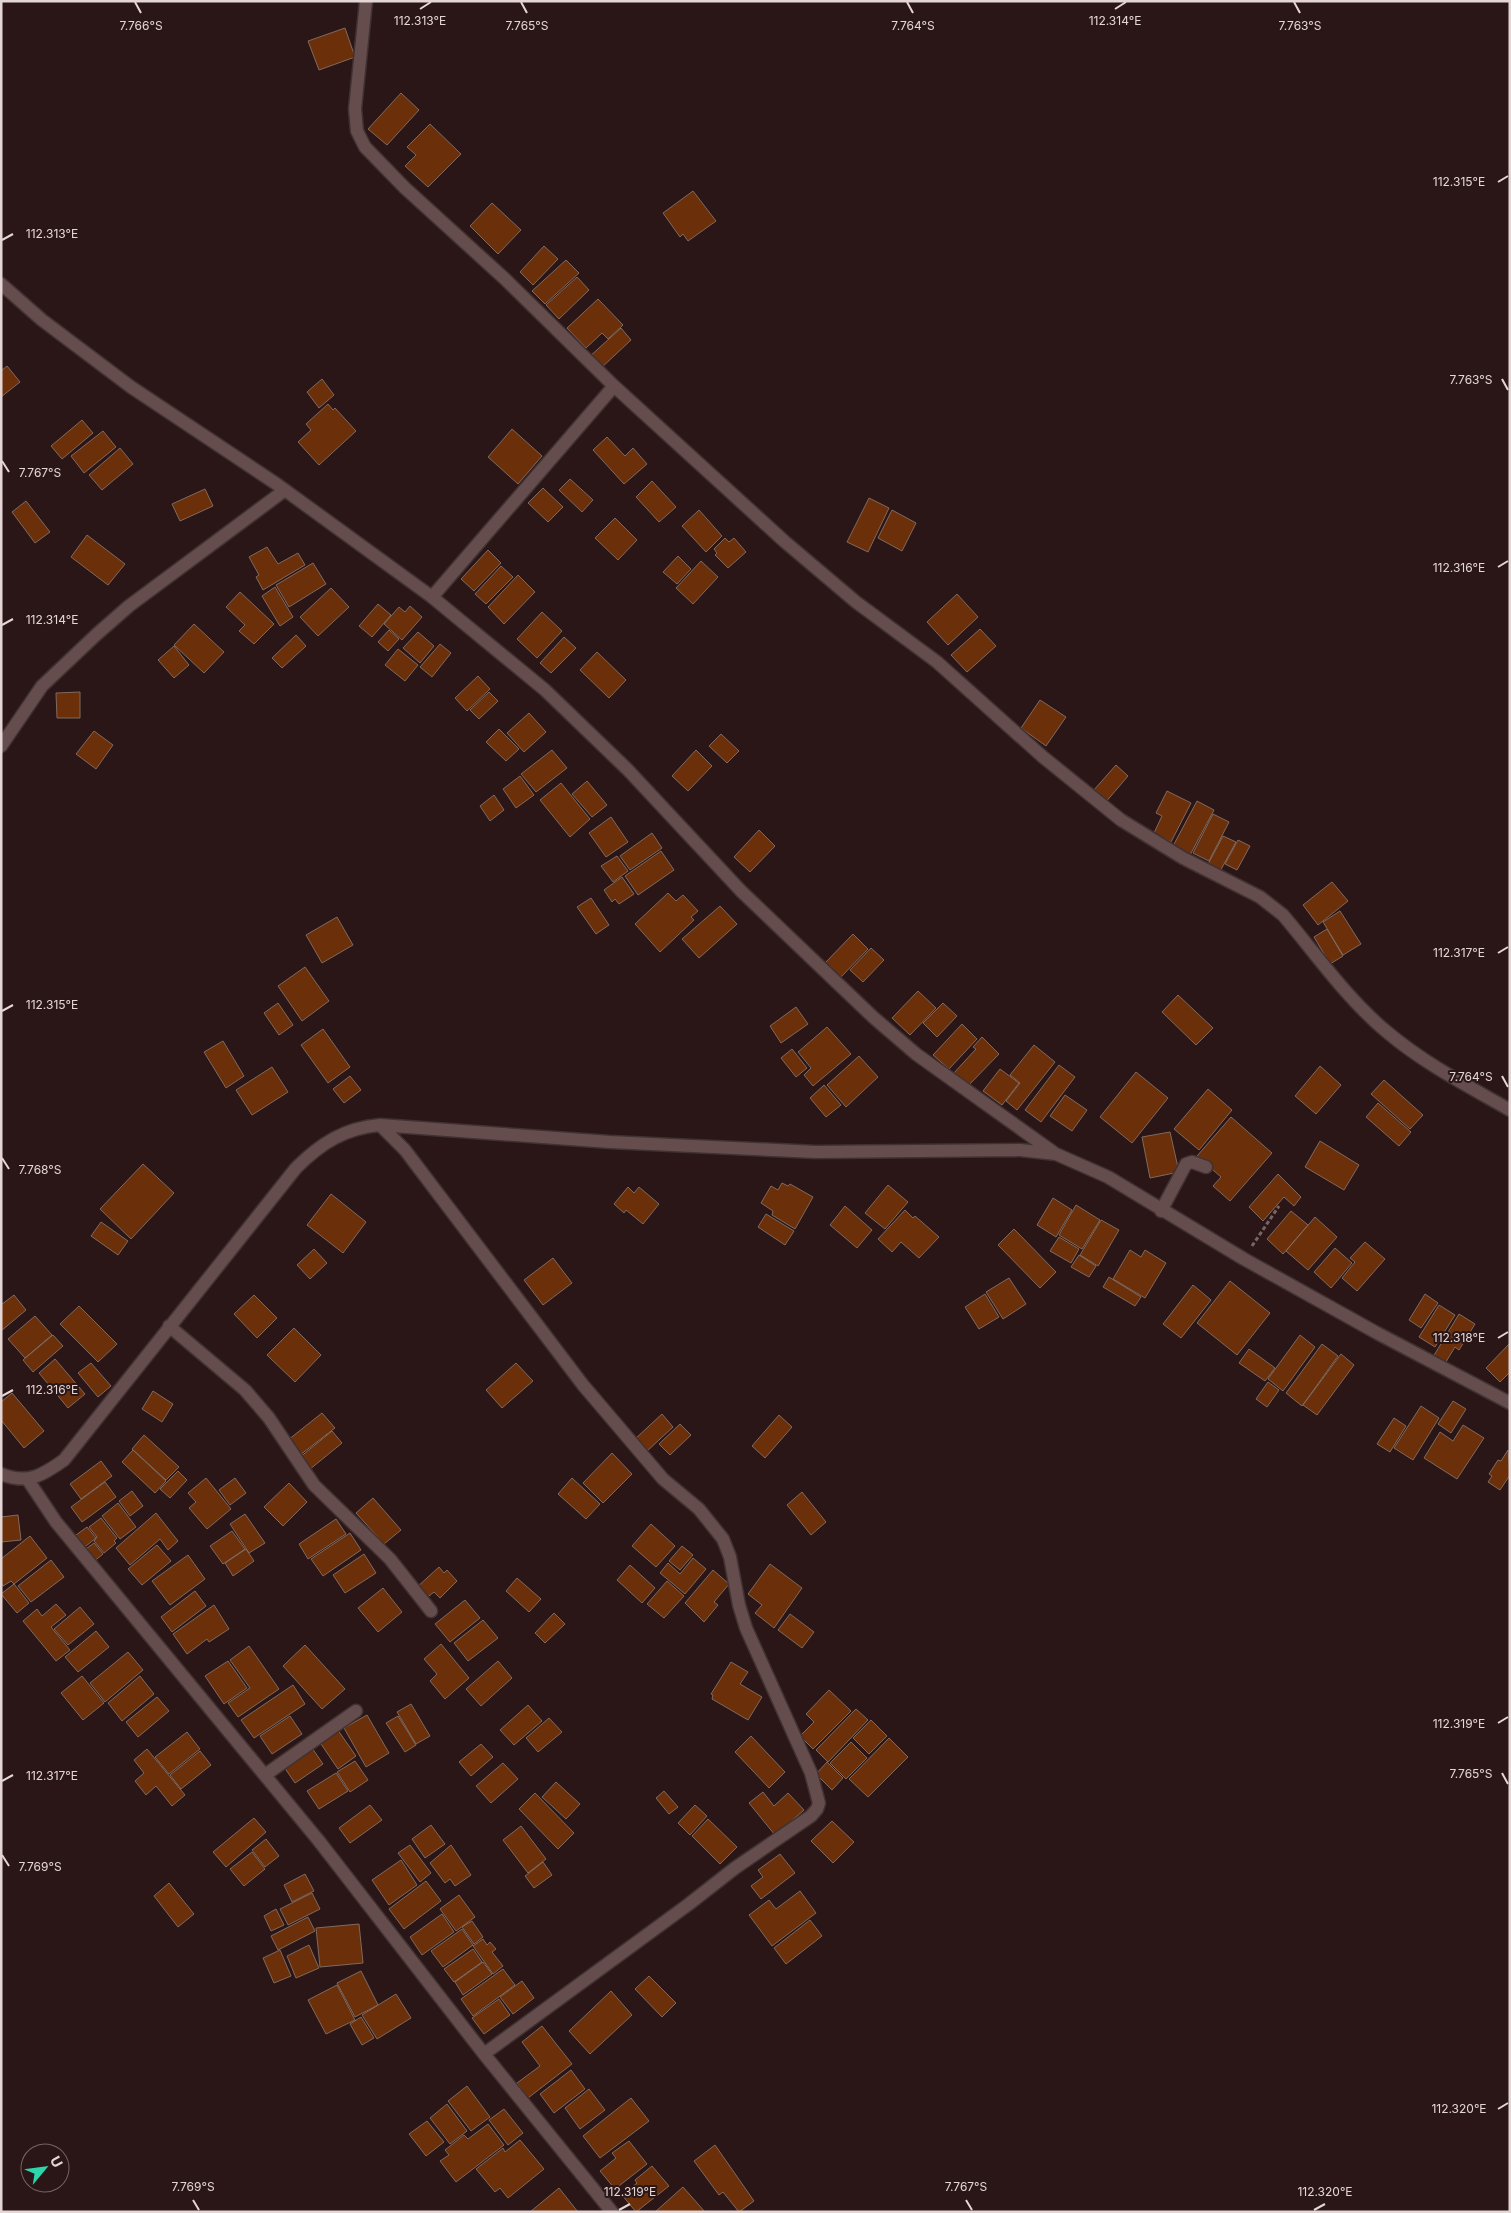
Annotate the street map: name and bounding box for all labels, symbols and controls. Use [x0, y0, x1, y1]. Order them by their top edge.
text: 112.313°E [394, 13, 446, 28]
text: 112.314°E [1089, 13, 1141, 28]
text: 7.766°S [119, 18, 163, 33]
text: 7.765°S [505, 18, 549, 33]
text: 7.764°S [891, 18, 935, 33]
text: 7.763°S [1278, 18, 1322, 33]
text: 112.315°E [1433, 174, 1485, 189]
text: 112.313°E [26, 226, 78, 241]
text: 7.763°S [1449, 372, 1493, 387]
text: 7.767°S [19, 465, 62, 480]
text: 112.316°E [1433, 560, 1485, 575]
text: 112.314°E [26, 612, 78, 627]
text: 112.317°E [1433, 945, 1485, 960]
text: 112.315°E [26, 997, 78, 1012]
text: 7.764°S [1449, 1069, 1493, 1084]
text: 7.768°S [18, 1162, 62, 1177]
text: 112.318°E [1433, 1330, 1485, 1345]
text: 112.316°E [26, 1382, 78, 1397]
text: 112.319°E [1433, 1716, 1485, 1731]
text: 7.765°S [1449, 1766, 1493, 1781]
text: 112.317°E [26, 1768, 78, 1783]
text: 7.769°S [18, 1859, 62, 1874]
text: 112.320°E [1431, 2101, 1487, 2116]
north arrow [20, 2143, 70, 2193]
text: U [47, 2153, 67, 2170]
text: 7.769°S [171, 2179, 215, 2194]
text: 7.767°S [945, 2179, 988, 2194]
text: 112.319°E [604, 2184, 656, 2199]
text: 112.320°E [1297, 2184, 1353, 2199]

